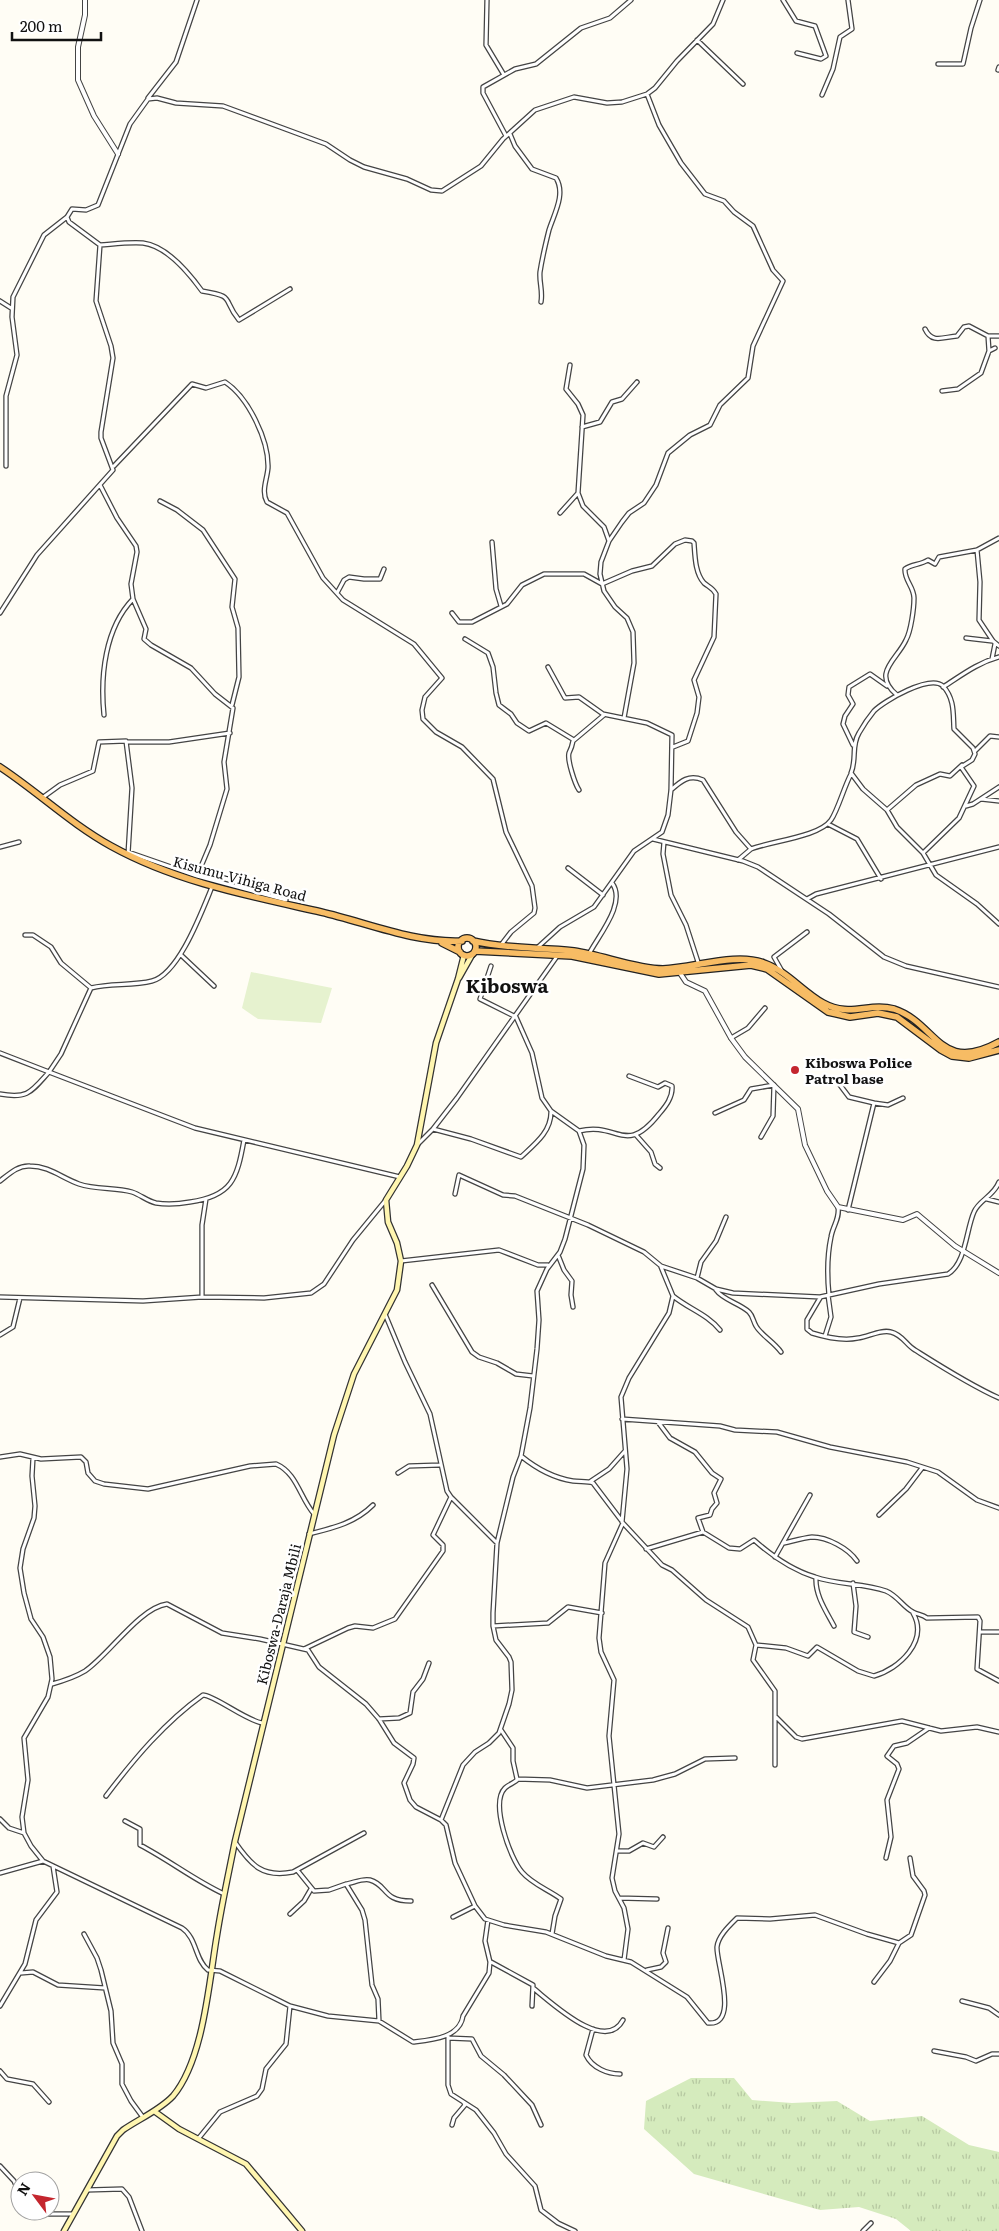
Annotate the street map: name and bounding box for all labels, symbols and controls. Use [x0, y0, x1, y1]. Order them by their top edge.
scale bar [12, 10, 101, 42]
text: 200 m [20, 14, 63, 37]
street label: Kisumu-Vihiga Road [171, 851, 309, 906]
district label: Kiboswa [466, 971, 548, 999]
place label: Kiboswa Police Patrol base [805, 1052, 912, 1088]
marker: Kiboswa Police Patrol base [789, 1064, 801, 1076]
street label: Kiboswa-Daraja Mbili [251, 1541, 305, 1687]
north arrow [10, 2171, 60, 2221]
text: N [12, 2178, 35, 2199]

